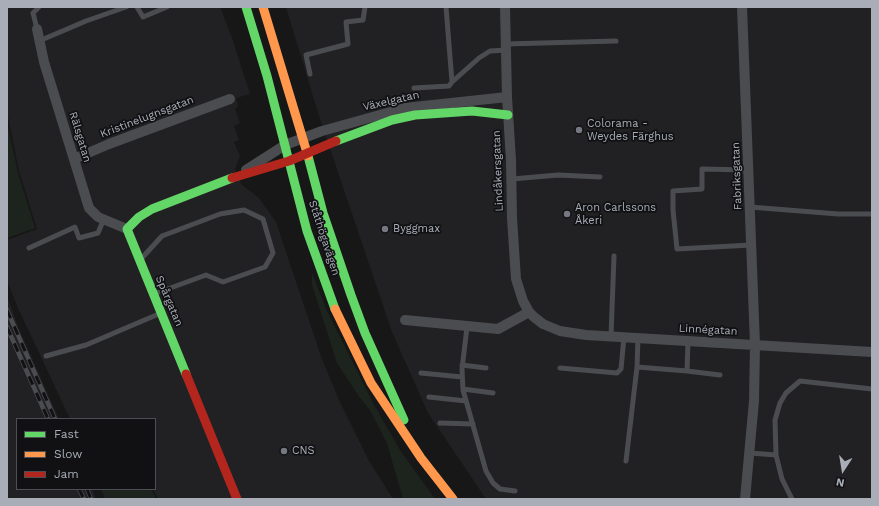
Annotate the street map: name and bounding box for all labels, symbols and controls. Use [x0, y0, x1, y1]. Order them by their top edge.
street label: Växelgatan [361, 88, 421, 114]
street label: Kristinelugnsgatan [98, 93, 196, 141]
street label: Rälsgatan [66, 110, 94, 164]
place label: Colorama - Weydes Färghus [587, 117, 674, 143]
marker: Colorama - Weydes Färghus [574, 125, 584, 135]
street label: Lindåkersgatan [490, 130, 506, 212]
street label: Fabriksgatan [729, 142, 745, 210]
street label: Ståthögavägen [306, 199, 342, 277]
place label: Aron Carlssons Åkeri [575, 201, 656, 227]
marker: Aron Carlssons Åkeri [562, 209, 572, 219]
place label: Byggmax [393, 222, 440, 236]
marker: Byggmax [380, 224, 390, 234]
street label: Spårgatan [152, 274, 186, 328]
street label: Linnégatan [678, 322, 738, 338]
legend [16, 418, 156, 490]
text: Fast [54, 427, 79, 441]
place label: CNS [292, 444, 315, 458]
marker: CNS [279, 446, 289, 456]
text: Slow [54, 447, 82, 461]
north arrow [823, 450, 863, 490]
text: Jam [54, 467, 79, 481]
text: N [835, 475, 846, 489]

